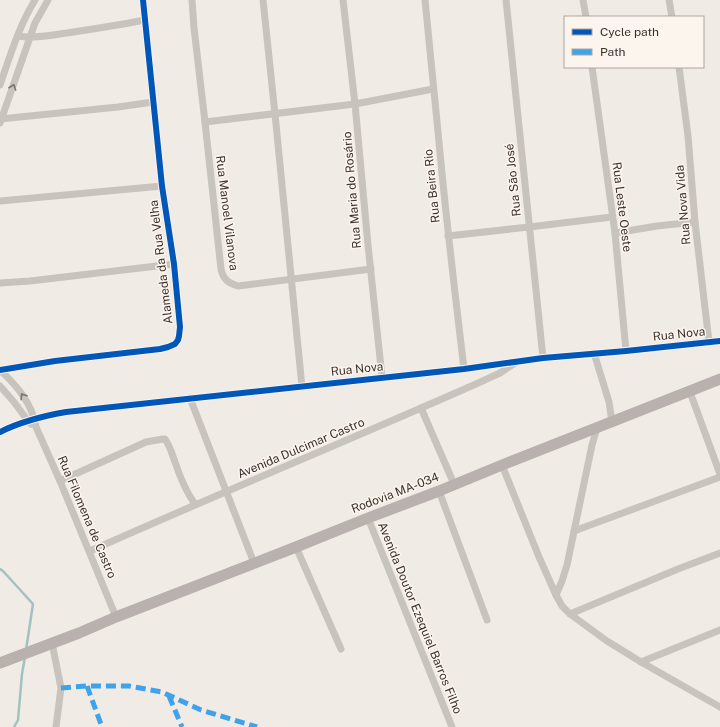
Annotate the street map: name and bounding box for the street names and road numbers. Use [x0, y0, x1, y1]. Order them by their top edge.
street label: Rua Maria do Rosário [340, 131, 364, 249]
street label: Rua São José [502, 143, 524, 217]
street label: Rua Beira Rio [421, 148, 443, 224]
street label: Rua Manoel Vilanova [213, 155, 241, 271]
street label: Rua Leste Oeste [610, 161, 635, 253]
street label: Rua Nova Vida [673, 164, 693, 246]
street label: Alameda da Rua Velha [146, 199, 176, 325]
street label: Rua Nova [652, 324, 706, 344]
street label: Rua Nova [330, 359, 384, 379]
street label: Avenida Dulcimar Castro [235, 415, 367, 481]
street label: Rua Filomena de Castro [55, 454, 119, 581]
street label: Rodovia MA-034 [349, 470, 441, 516]
street label: Avenida Doutor Ezequiel Barros Filho [375, 520, 465, 716]

